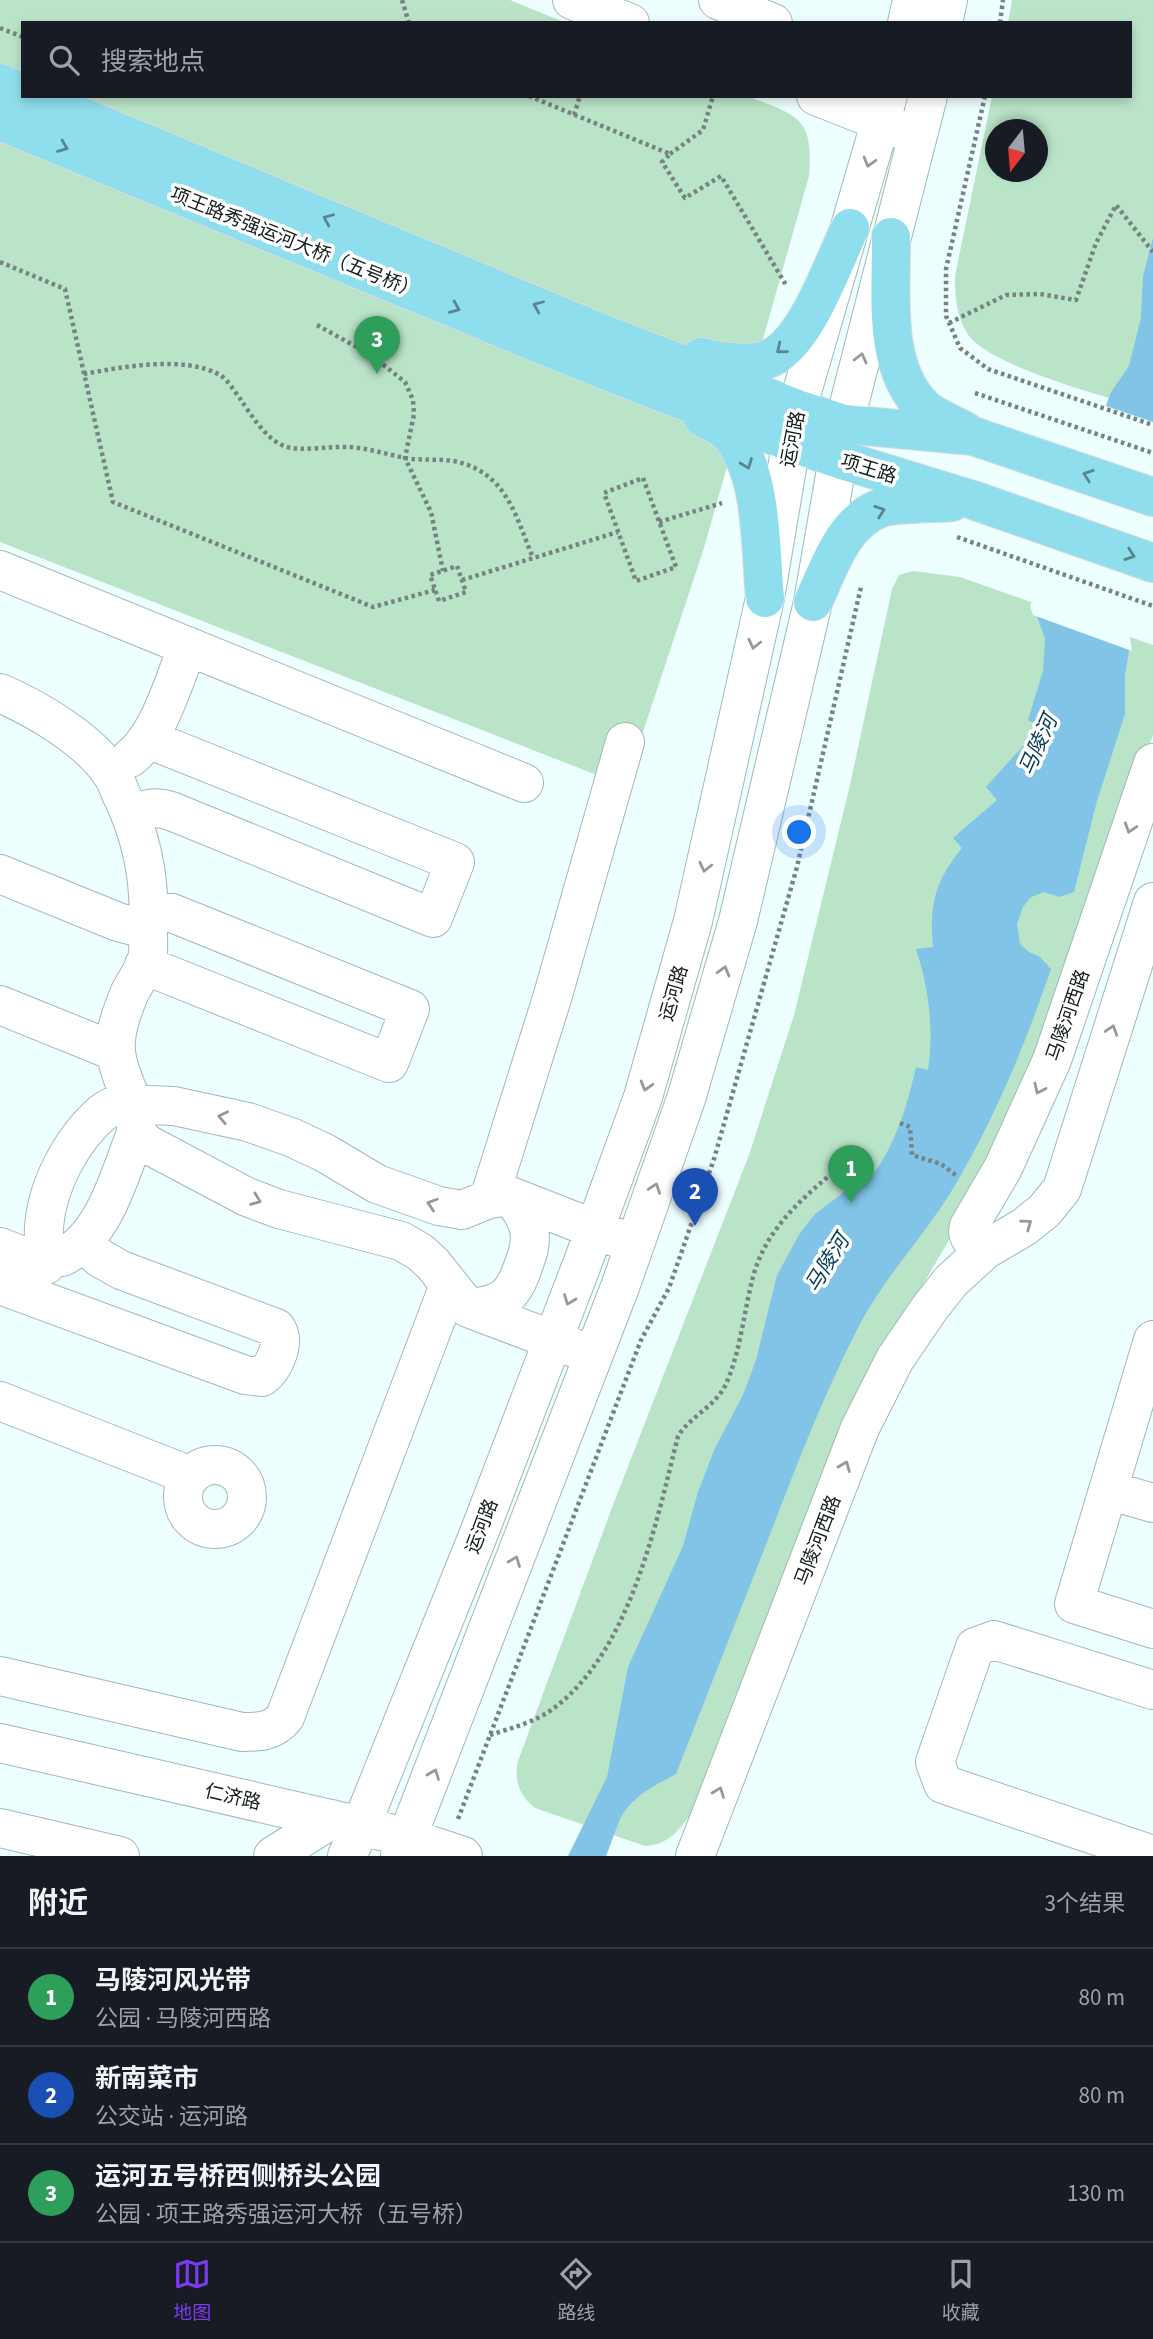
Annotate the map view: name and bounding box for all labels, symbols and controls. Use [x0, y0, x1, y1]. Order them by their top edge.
search box [21, 21, 1132, 98]
icon: search [45, 41, 83, 79]
text: 搜索地点 [101, 43, 205, 80]
north arrow [985, 119, 1048, 182]
one-way arrow [56, 138, 68, 152]
one-way arrow [863, 156, 877, 168]
street label: 项王路秀强运河大桥（五号桥） [166, 181, 423, 306]
one-way arrow [323, 214, 335, 228]
one-way arrow [448, 300, 460, 314]
one-way arrow [533, 301, 545, 315]
pin: 3 [354, 316, 400, 374]
one-way arrow [776, 341, 788, 354]
one-way arrow [853, 352, 867, 364]
street label: 运河路 [775, 409, 812, 470]
street label: 项王路 [837, 448, 900, 491]
one-way arrow [739, 458, 753, 470]
one-way arrow [1083, 469, 1095, 483]
one-way arrow [873, 505, 885, 519]
one-way arrow [1124, 547, 1136, 561]
one-way arrow [748, 638, 763, 650]
water label: 马陵河 [1011, 706, 1066, 780]
your location [782, 815, 816, 849]
one-way arrow [1124, 821, 1138, 833]
one-way arrow [699, 861, 713, 873]
street label: 运河路 [654, 962, 695, 1025]
one-way arrow [715, 965, 730, 977]
street label: 马陵河西路 [1040, 966, 1097, 1065]
one-way arrow [1104, 1025, 1118, 1037]
one-way arrow [640, 1080, 655, 1092]
one-way arrow [1033, 1081, 1047, 1094]
one-way arrow [217, 1111, 229, 1125]
pin: 1 [828, 1145, 874, 1203]
pin: 2 [672, 1168, 718, 1226]
one-way arrow [647, 1182, 661, 1195]
one-way arrow [249, 1192, 261, 1206]
one-way arrow [427, 1197, 439, 1212]
one-way arrow [1019, 1220, 1032, 1232]
water label: 马陵河 [798, 1225, 859, 1298]
one-way arrow [563, 1294, 577, 1306]
one-way arrow [837, 1460, 851, 1472]
street label: 马陵河西路 [789, 1491, 848, 1590]
street label: 运河路 [460, 1495, 505, 1558]
one-way arrow [506, 1556, 520, 1568]
one-way arrow [425, 1769, 439, 1781]
street label: 仁济路 [202, 1778, 263, 1817]
one-way arrow [711, 1787, 725, 1799]
text: 附近 [28, 1882, 88, 1925]
text: 3个结果 [1045, 1887, 1125, 1920]
text: 马陵河风光带 [95, 1962, 251, 1999]
text: 1 [45, 1981, 57, 2014]
text: 80 m [1078, 1981, 1125, 2014]
text: 公园 · 马陵河西路 [95, 2002, 271, 2035]
text: 新南菜市 [95, 2060, 199, 2097]
text: 2 [45, 2079, 57, 2112]
text: 80 m [1078, 2079, 1125, 2112]
text: 公交站 · 运河路 [95, 2100, 248, 2133]
text: 运河五号桥西侧桥头公园 [95, 2158, 381, 2195]
text: 3 [45, 2177, 57, 2210]
text: 130 m [1067, 2177, 1125, 2210]
text: 公园 · 项王路秀强运河大桥（五号桥） [95, 2198, 478, 2231]
tab: 地图 [173, 2255, 211, 2327]
tab: 路线 [557, 2255, 596, 2327]
tab: 收藏 [942, 2255, 980, 2327]

